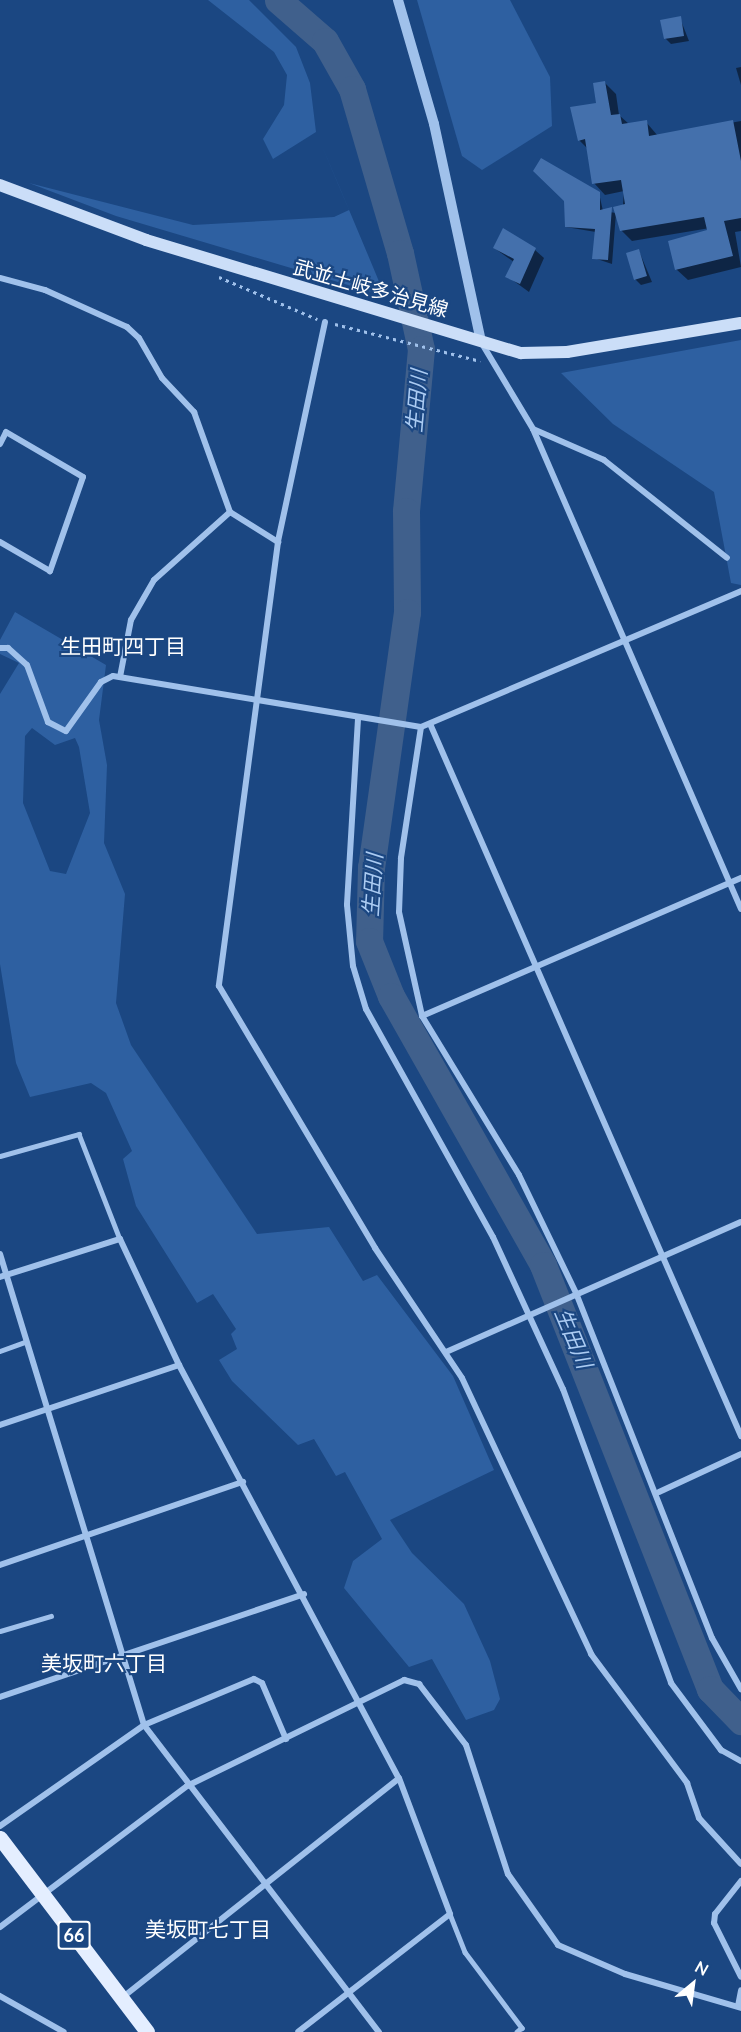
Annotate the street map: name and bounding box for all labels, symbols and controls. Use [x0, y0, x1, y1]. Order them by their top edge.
street label: 武並土岐多治見線 [291, 254, 451, 322]
water label: 生田川 [401, 369, 431, 433]
district label: 生田町四丁目 [60, 633, 186, 659]
water label: 生田川 [357, 853, 387, 917]
water label: 生田川 [550, 1304, 598, 1372]
district label: 美坂町六丁目 [41, 1650, 167, 1676]
district label: 美坂町七丁目 [145, 1916, 271, 1942]
road number: 66 [58, 1920, 90, 1950]
north arrow [663, 1954, 723, 2014]
text: N [692, 1957, 712, 1979]

